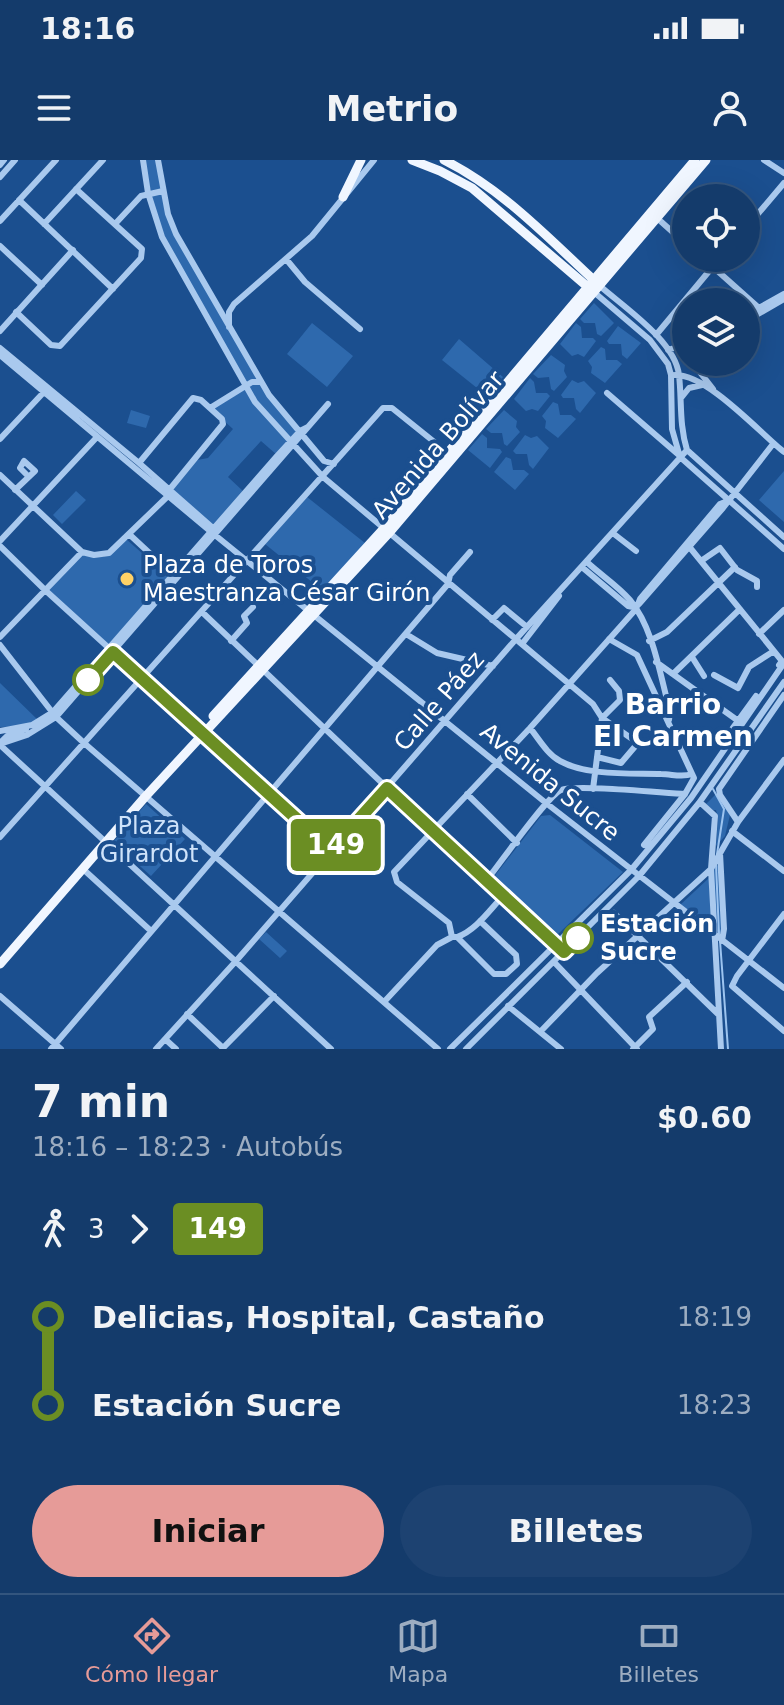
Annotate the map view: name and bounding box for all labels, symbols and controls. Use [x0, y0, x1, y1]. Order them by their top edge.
text: 18:16 [40, 11, 136, 46]
icon: menu [32, 86, 76, 130]
icon: person [708, 86, 752, 130]
text: Metrio [326, 88, 458, 129]
map controls [672, 184, 760, 376]
button: locate [672, 184, 760, 272]
button: layers [672, 288, 760, 376]
street label: Avenida Bolívar [366, 365, 510, 525]
place label: Plaza de Toros Maestranza César Girón [143, 551, 431, 607]
marker: Plaza de Toros Maestranza César Girón [118, 570, 136, 588]
street label: Calle Páez [388, 646, 490, 756]
unlabelled marker [73, 665, 103, 695]
district label: Barrio El Carmen [593, 688, 753, 753]
street label: Avenida Sucre [475, 717, 625, 847]
park label: Plaza Girardot [100, 812, 198, 868]
line badge: 149 [290, 819, 382, 871]
text: 149 [307, 828, 365, 861]
place label: Estación Sucre [600, 910, 714, 966]
marker: Estación Sucre [563, 923, 593, 953]
text: 7 min [32, 1076, 170, 1127]
text: $0.60 [657, 1100, 752, 1135]
text: 18:16 – 18:23 · Autobús [32, 1132, 343, 1162]
icon: walk [32, 1207, 76, 1251]
icon: forward [117, 1207, 161, 1251]
text: 149 [189, 1212, 247, 1245]
text: 3 [88, 1214, 105, 1244]
text: Delicias, Hospital, Castaño [92, 1300, 545, 1335]
text: 18:19 [677, 1302, 752, 1332]
text: Estación Sucre [92, 1388, 341, 1423]
text: 18:23 [677, 1390, 752, 1420]
button: Iniciar [32, 1485, 384, 1577]
button: Billetes [400, 1485, 752, 1577]
tab: Cómo llegar [85, 1614, 218, 1687]
tab: Mapa [388, 1614, 448, 1687]
tab: Billetes [618, 1614, 699, 1687]

